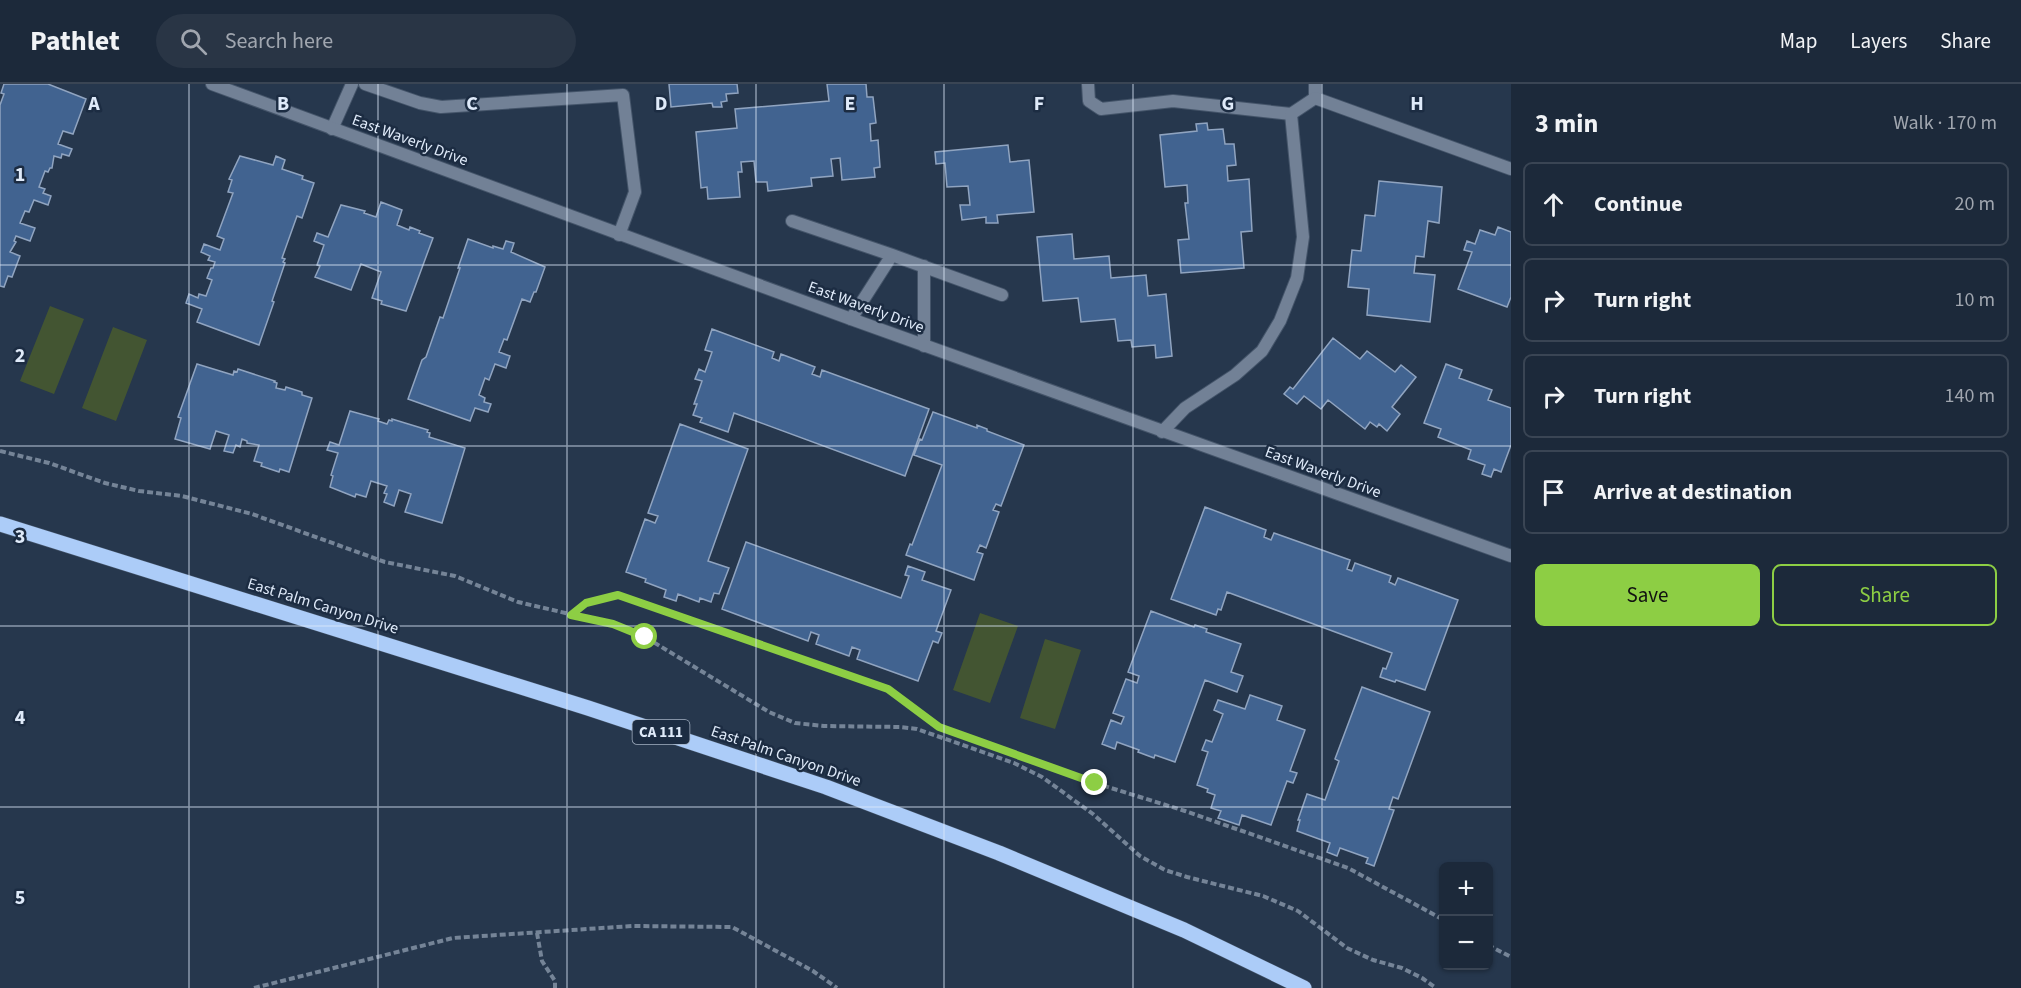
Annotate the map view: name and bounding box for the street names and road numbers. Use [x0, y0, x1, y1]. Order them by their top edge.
street label: East Waverly Drive [349, 109, 471, 171]
street label: East Waverly Drive [805, 276, 927, 338]
street label: East Waverly Drive [1262, 441, 1384, 503]
street label: East Palm Canyon Drive [245, 573, 401, 640]
road number: CA 111 [632, 720, 690, 744]
street label: East Palm Canyon Drive [708, 720, 864, 792]

